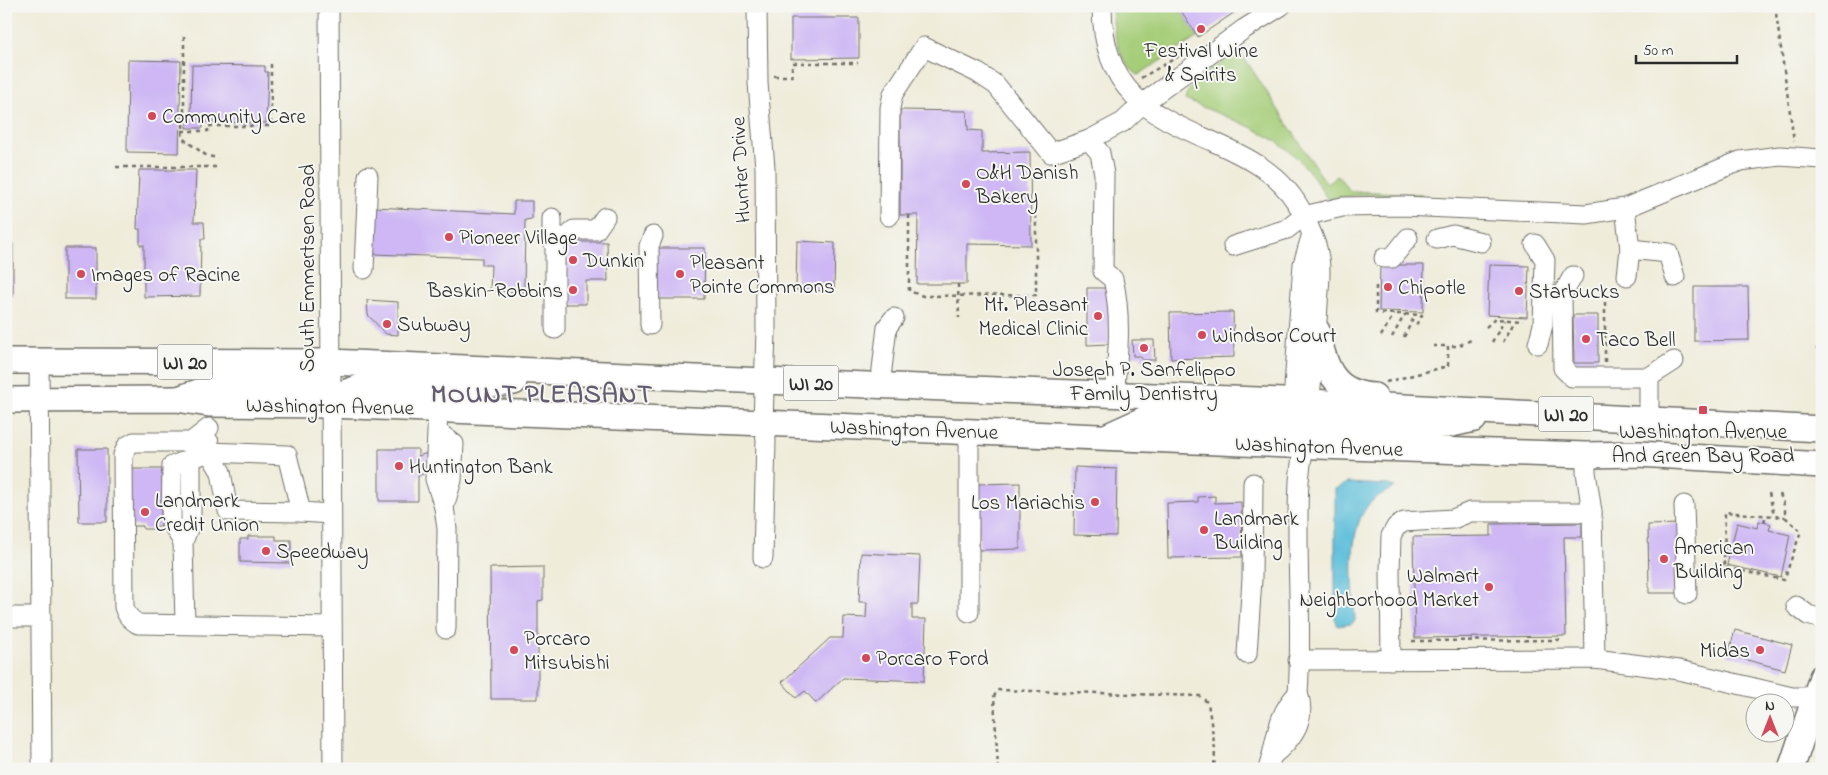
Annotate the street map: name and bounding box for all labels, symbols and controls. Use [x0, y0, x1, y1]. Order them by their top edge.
marker: Festival Wine & Spirits [1195, 23, 1207, 35]
scale bar [1636, 32, 1737, 64]
place label: Festival Wine & Spirits [1143, 37, 1258, 91]
text: 50 m [1643, 40, 1674, 62]
place label: Community Care [162, 103, 306, 135]
marker: Community Care [146, 110, 158, 122]
street label: Hunter Drive [724, 115, 760, 224]
place label: O&H Danish Bakery [975, 159, 1078, 215]
street label: South Emmertsen Road [294, 164, 324, 372]
marker: O&H Danish Bakery [960, 178, 972, 190]
place label: Pioneer Village [459, 224, 578, 256]
marker: Pioneer Village [443, 231, 455, 243]
place label: Dunkin' [582, 247, 646, 277]
place label: Pleasant Pointe Commons [690, 249, 835, 303]
marker: Dunkin' [567, 254, 579, 266]
place label: Images of Racine [91, 261, 241, 293]
marker: Images of Racine [75, 268, 87, 280]
marker: Pleasant Pointe Commons [674, 268, 686, 280]
place label: Chipotle [1398, 274, 1466, 304]
place label: Baskin-Robbins [426, 277, 563, 307]
place label: Starbucks [1529, 278, 1620, 308]
marker: Chipotle [1382, 281, 1394, 293]
marker: Baskin-Robbins [567, 284, 579, 296]
marker: Starbucks [1513, 285, 1525, 297]
place label: Mt. Pleasant Medical Clinic [979, 291, 1089, 345]
marker: Mt. Pleasant Medical Clinic [1092, 310, 1104, 322]
place label: Subway [397, 311, 470, 343]
marker: Subway [381, 318, 393, 330]
place label: Windsor Court [1212, 322, 1337, 352]
place label: Taco Bell [1596, 326, 1675, 356]
marker: Windsor Court [1196, 329, 1208, 341]
marker: Taco Bell [1580, 333, 1592, 345]
marker: Joseph P. Sanfelippo Family Dentistry [1138, 342, 1150, 354]
road number: WI 20 [158, 344, 212, 380]
place label: Joseph P. Sanfelippo Family Dentistry [1052, 356, 1236, 412]
road number: WI 20 [784, 366, 838, 400]
district label: MOUNT PLEASANT [431, 377, 653, 415]
street label: Washington Avenue [246, 392, 415, 426]
road number: WI 20 [1538, 396, 1594, 432]
marker: Washington Avenue And Green Bay Road [1697, 404, 1709, 416]
street label: Washington Avenue [829, 413, 999, 451]
place label: Washington Avenue And Green Bay Road [1612, 418, 1794, 474]
street label: Washington Avenue [1234, 430, 1404, 468]
place label: Huntington Bank [409, 453, 554, 485]
marker: Huntington Bank [393, 460, 405, 472]
place label: Landmark Credit Union [155, 487, 259, 541]
place label: Los Mariachis [971, 489, 1085, 519]
marker: Los Mariachis [1089, 496, 1101, 508]
place label: Landmark Building [1213, 505, 1299, 561]
marker: Landmark Credit Union [139, 506, 151, 518]
marker: Landmark Building [1198, 524, 1210, 536]
place label: American Building [1673, 534, 1754, 590]
place label: Speedway [276, 538, 368, 570]
marker: Speedway [260, 545, 272, 557]
marker: American Building [1658, 553, 1670, 565]
place label: Walmart Neighborhood Market [1299, 562, 1479, 618]
marker: Walmart Neighborhood Market [1483, 581, 1495, 593]
place label: Porcaro Mitsubishi [524, 625, 610, 679]
place label: Midas [1700, 637, 1750, 667]
marker: Porcaro Mitsubishi [508, 644, 520, 656]
marker: Midas [1754, 644, 1766, 656]
place label: Porcaro Ford [876, 645, 989, 675]
marker: Porcaro Ford [860, 652, 872, 664]
north arrow [1746, 692, 1796, 742]
text: N [1765, 696, 1775, 717]

